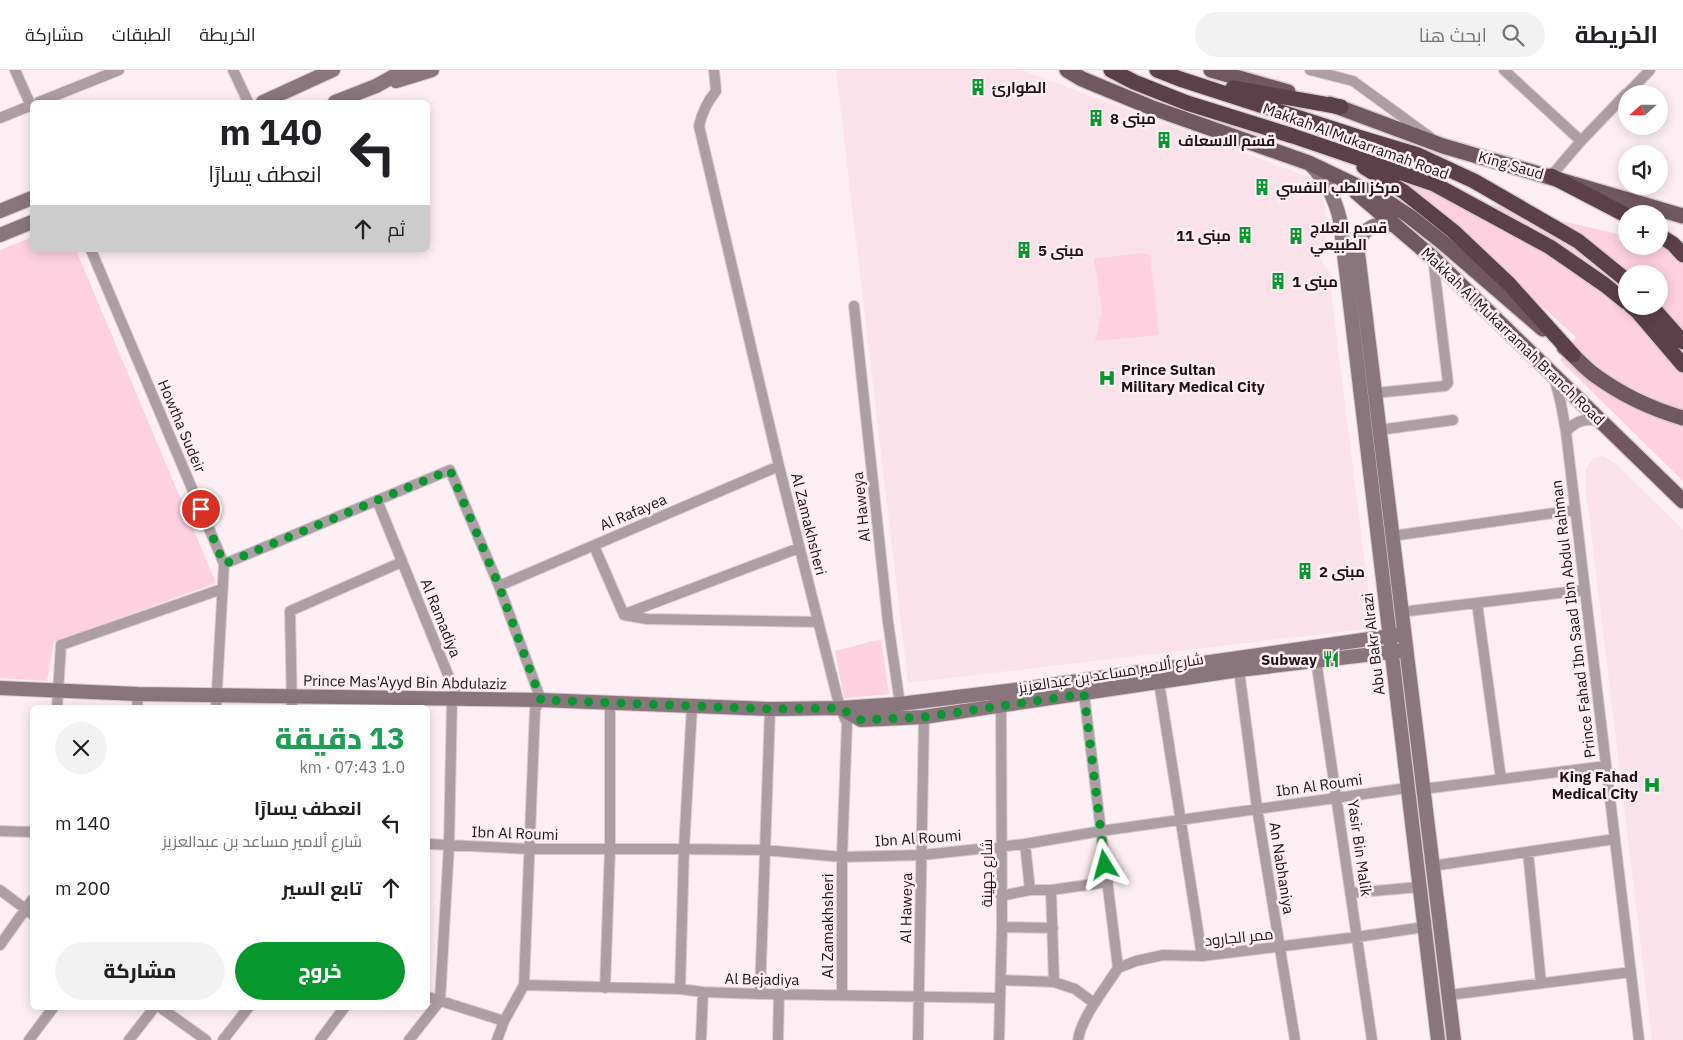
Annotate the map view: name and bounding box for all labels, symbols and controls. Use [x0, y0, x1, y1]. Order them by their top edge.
search box [1195, 12, 1545, 57]
text: الخريطة [1575, 18, 1658, 50]
icon: search [1499, 21, 1527, 49]
text: مشاركة [25, 23, 84, 46]
text: الطبقات [112, 23, 171, 46]
text: الخريطة [199, 23, 256, 46]
text: ابحث هنا [1419, 23, 1487, 47]
building icon: الطوارئ [968, 77, 988, 97]
place label: الطوارئ [992, 78, 1047, 97]
north arrow [1618, 85, 1668, 135]
map controls [1618, 85, 1668, 315]
street label: Makkah Al Mukarramah Road [1260, 98, 1452, 184]
building icon: مبنى 8 [1086, 108, 1106, 128]
text: 140 m [219, 109, 322, 155]
place label: مبنى 8 [1110, 109, 1156, 128]
icon: left [340, 120, 405, 185]
building icon: قسم الاسعاف [1154, 130, 1174, 150]
place label: قسم الاسعاف [1178, 131, 1275, 151]
button: sound [1618, 145, 1668, 195]
street label: King Saud [1476, 147, 1546, 183]
text: انعطف يسارًا [208, 159, 322, 188]
building icon: مركز الطب النفسي [1252, 177, 1272, 197]
place label: مركز الطب النفسي [1276, 178, 1400, 200]
button: + [1618, 205, 1668, 255]
icon: ahead [349, 215, 377, 243]
text: ثم [387, 217, 405, 241]
place label: قسم العلاج الطبيعي [1310, 218, 1387, 257]
building icon: مبنى 11 [1235, 225, 1255, 245]
place label: مبنى 11 [1176, 226, 1231, 245]
building icon: قسم العلاج الطبيعي [1286, 226, 1306, 246]
building icon: مبنى 5 [1014, 240, 1034, 260]
place label: مبنى 5 [1038, 241, 1084, 260]
street label: Makkah Al Mukarramah Branch Road [1417, 243, 1609, 429]
button: − [1618, 265, 1668, 315]
building icon: مبنى 1 [1268, 271, 1288, 291]
place label: مبنى 1 [1292, 272, 1338, 291]
place label: Prince Sultan Military Medical City [1121, 360, 1265, 396]
hospital icon: Prince Sultan Military Medical City [1097, 368, 1117, 388]
street label: Howtha Sudeir [154, 377, 210, 476]
street label: Al Zamakhsheri [787, 471, 831, 577]
street label: Al Haweya [848, 471, 874, 543]
street label: Prince Fahad Ibn Saad Ibn Abdul Rahman [1547, 479, 1599, 759]
pin [180, 488, 222, 530]
street label: Al Rafayea [597, 489, 669, 535]
icon: arrive [187, 495, 215, 523]
building icon: مبنى 2 [1295, 561, 1315, 581]
place label: مبنى 2 [1319, 562, 1365, 581]
street label: Al Ramadiya [417, 576, 465, 660]
street label: Abu Bakr Alrazi [1357, 592, 1389, 696]
street label: شارع ألامير مساعد بن عبدالعزيز [1016, 649, 1205, 699]
restaurant icon: Subway [1321, 649, 1341, 669]
place label: Subway [1261, 650, 1317, 669]
street label: Prince Mas'Ayyd Bin Abdulaziz [303, 671, 507, 693]
text: 13 دقيقة [275, 718, 405, 757]
button: close [55, 722, 107, 774]
text: 1.0 km · 07:43 [299, 757, 405, 777]
place label: King Fahad Medical City [1552, 767, 1638, 803]
street label: Ibn Al Roumi [1275, 770, 1363, 800]
hospital icon: King Fahad Medical City [1642, 775, 1662, 795]
text: انعطف يسارًا [254, 796, 362, 820]
street label: Yasir Bin Malik [1344, 798, 1376, 898]
icon: left [377, 809, 405, 837]
text: 140 m [55, 811, 110, 835]
street label: An Nabhaniya [1265, 821, 1299, 915]
street label: Ibn Al Roumi [471, 822, 559, 844]
street label: Ibn Al Roumi [874, 825, 962, 851]
text: شارع ألامير مساعد بن عبدالعزيز [163, 831, 362, 851]
position arrow [1078, 838, 1130, 890]
street label: شارع جهينة [977, 839, 998, 907]
street label: Al Haweya [896, 872, 916, 944]
icon: ahead [377, 874, 405, 902]
street label: Al Zamakhsheri [818, 874, 837, 978]
text: 200 m [55, 876, 110, 900]
text: تابع السير [282, 876, 362, 900]
street label: ممر الجارود [1204, 924, 1274, 950]
button: مشاركة [55, 942, 225, 1000]
button: خروج [235, 942, 405, 1000]
street label: Al Bejadiya [724, 969, 800, 989]

